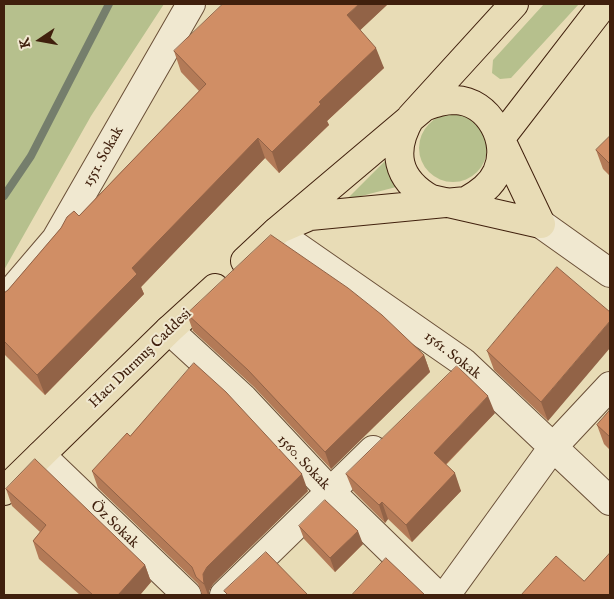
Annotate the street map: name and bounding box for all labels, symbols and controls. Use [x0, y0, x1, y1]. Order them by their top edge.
north arrow [15, 15, 65, 65]
text: K [15, 36, 35, 50]
street label: 1551. Sokak [80, 124, 128, 190]
street label: Hacı Durmuş Caddesi [86, 305, 196, 413]
street label: 1561. Sokak [420, 328, 484, 384]
street label: 1560. Sokak [273, 431, 333, 495]
street label: Öz Sokak [86, 497, 142, 553]

